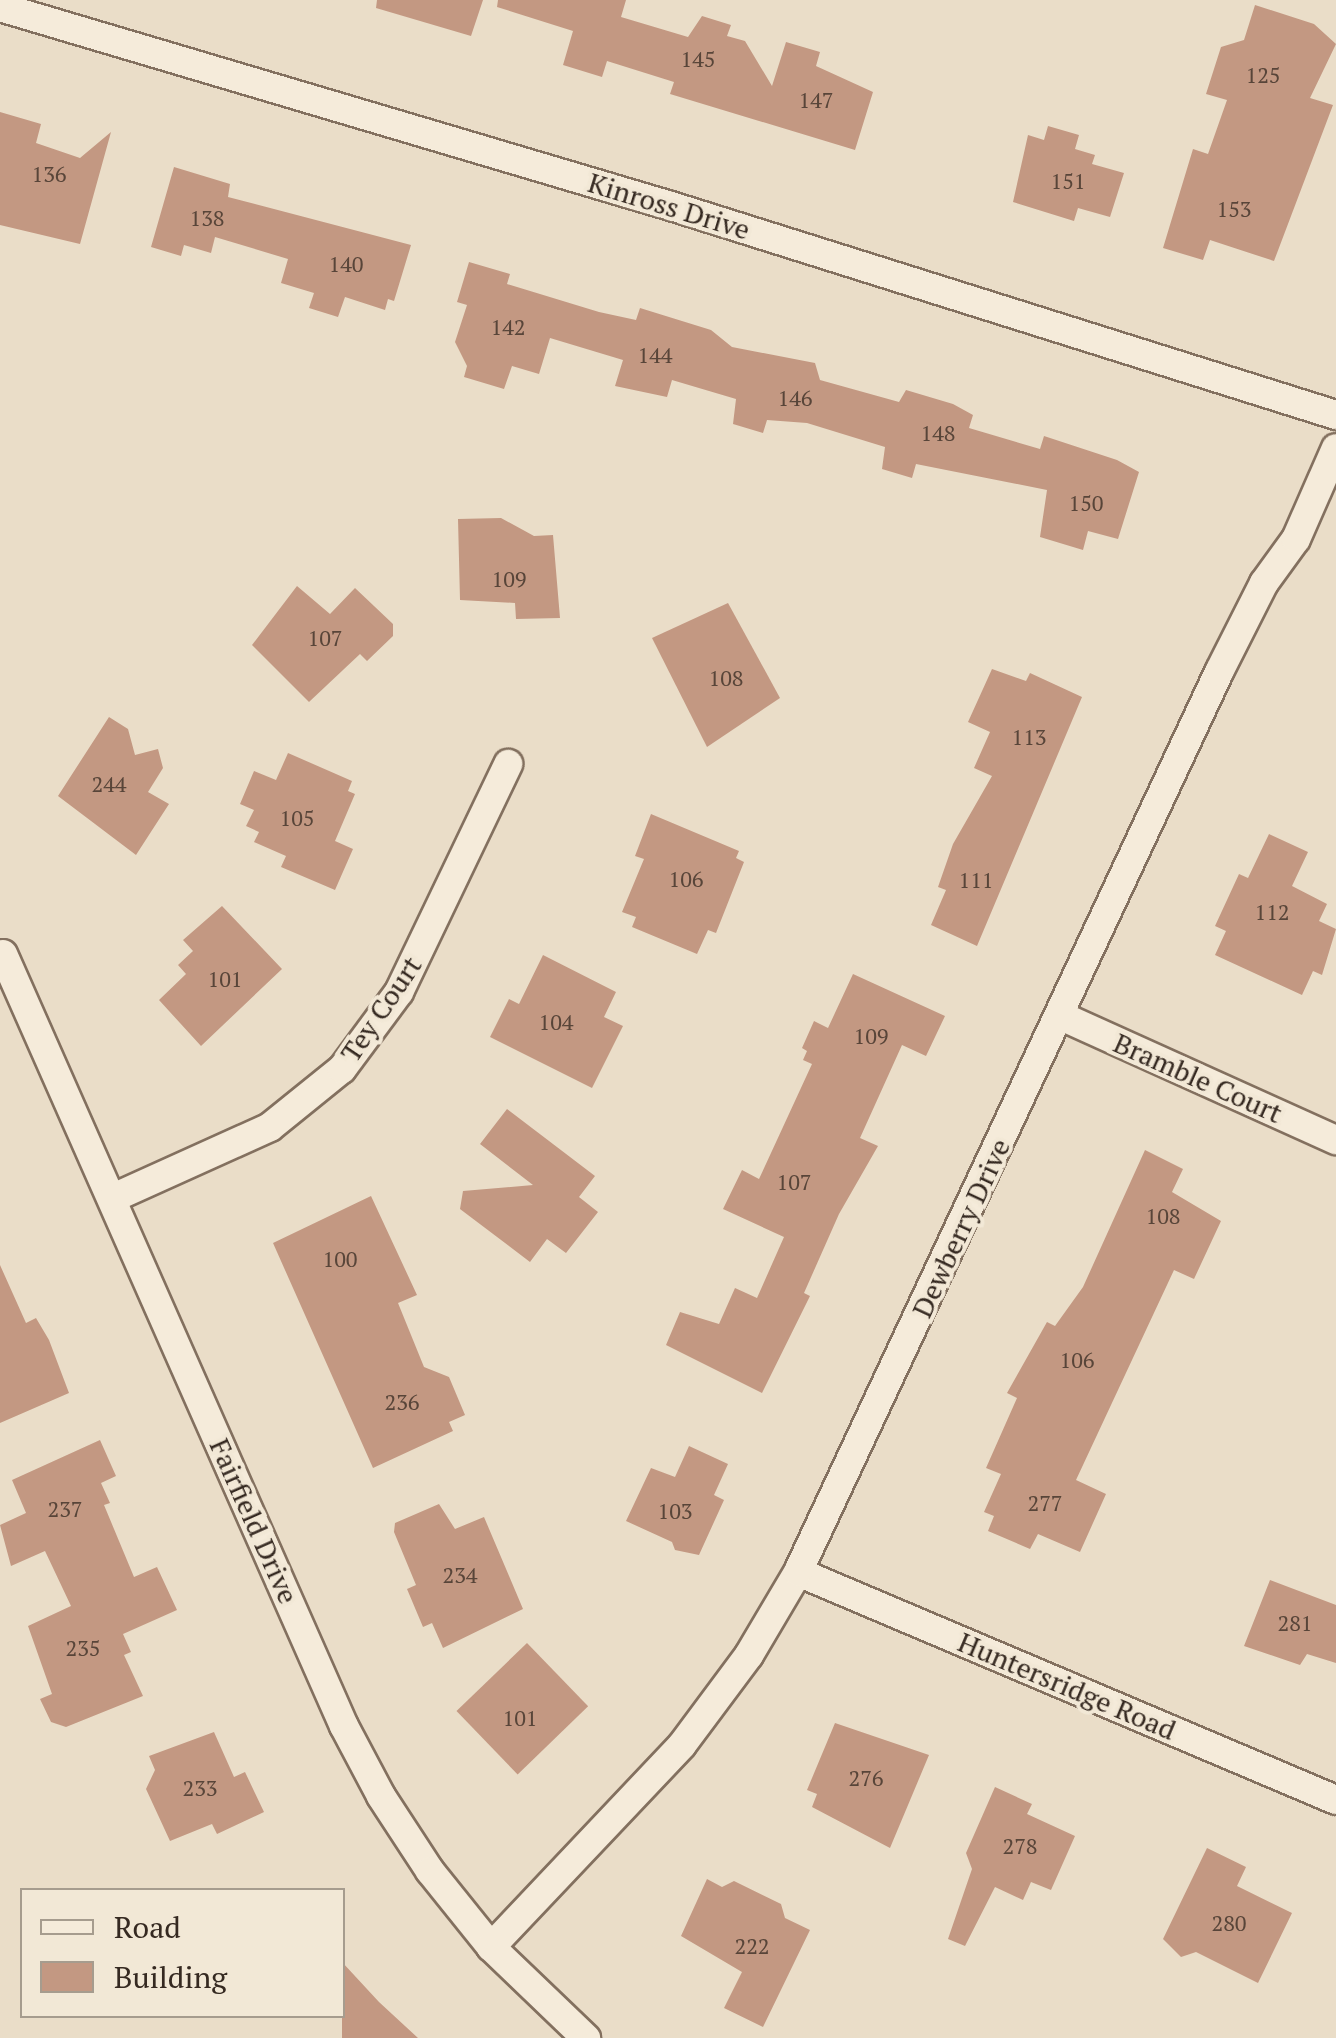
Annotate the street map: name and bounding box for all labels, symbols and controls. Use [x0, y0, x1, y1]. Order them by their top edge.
house number: 145 [680, 46, 716, 72]
house number: 125 [1245, 62, 1281, 88]
house number: 147 [798, 87, 834, 113]
house number: 136 [31, 161, 67, 187]
street label: Kinross Drive [584, 165, 754, 247]
house number: 151 [1050, 168, 1086, 194]
house number: 153 [1216, 196, 1252, 222]
house number: 138 [189, 205, 225, 231]
house number: 140 [328, 251, 364, 277]
house number: 142 [490, 314, 526, 340]
house number: 144 [637, 342, 673, 368]
house number: 146 [777, 385, 813, 411]
house number: 148 [920, 420, 956, 446]
house number: 150 [1068, 490, 1104, 516]
house number: 109 [491, 566, 527, 592]
house number: 107 [307, 625, 343, 651]
house number: 108 [708, 665, 744, 691]
house number: 113 [1011, 724, 1047, 750]
house number: 244 [91, 771, 127, 797]
house number: 105 [279, 805, 315, 831]
house number: 106 [668, 866, 704, 892]
house number: 111 [958, 867, 994, 893]
house number: 112 [1254, 899, 1290, 925]
street label: Tey Court [333, 950, 429, 1068]
house number: 101 [207, 966, 243, 992]
house number: 104 [538, 1009, 574, 1035]
house number: 109 [853, 1023, 889, 1049]
street label: Bramble Court [1109, 1026, 1287, 1130]
street label: Dewberry Drive [905, 1133, 1017, 1323]
house number: 107 [776, 1169, 812, 1195]
house number: 108 [1145, 1203, 1181, 1229]
house number: 100 [322, 1246, 358, 1272]
house number: 106 [1059, 1347, 1095, 1373]
house number: 236 [384, 1389, 420, 1415]
street label: Fairfield Drive [203, 1433, 305, 1609]
house number: 277 [1027, 1490, 1063, 1516]
house number: 237 [47, 1496, 83, 1522]
house number: 103 [657, 1498, 693, 1524]
house number: 234 [442, 1562, 478, 1588]
house number: 281 [1277, 1610, 1313, 1636]
street label: Huntersridge Road [953, 1625, 1181, 1747]
house number: 235 [65, 1635, 101, 1661]
house number: 101 [502, 1705, 538, 1731]
house number: 276 [848, 1765, 884, 1791]
house number: 233 [182, 1775, 218, 1801]
house number: 278 [1002, 1833, 1038, 1859]
legend [20, 1888, 345, 2018]
text: Road [114, 1907, 181, 1947]
house number: 280 [1211, 1910, 1247, 1936]
house number: 222 [734, 1933, 770, 1959]
text: Building [114, 1957, 227, 1997]

